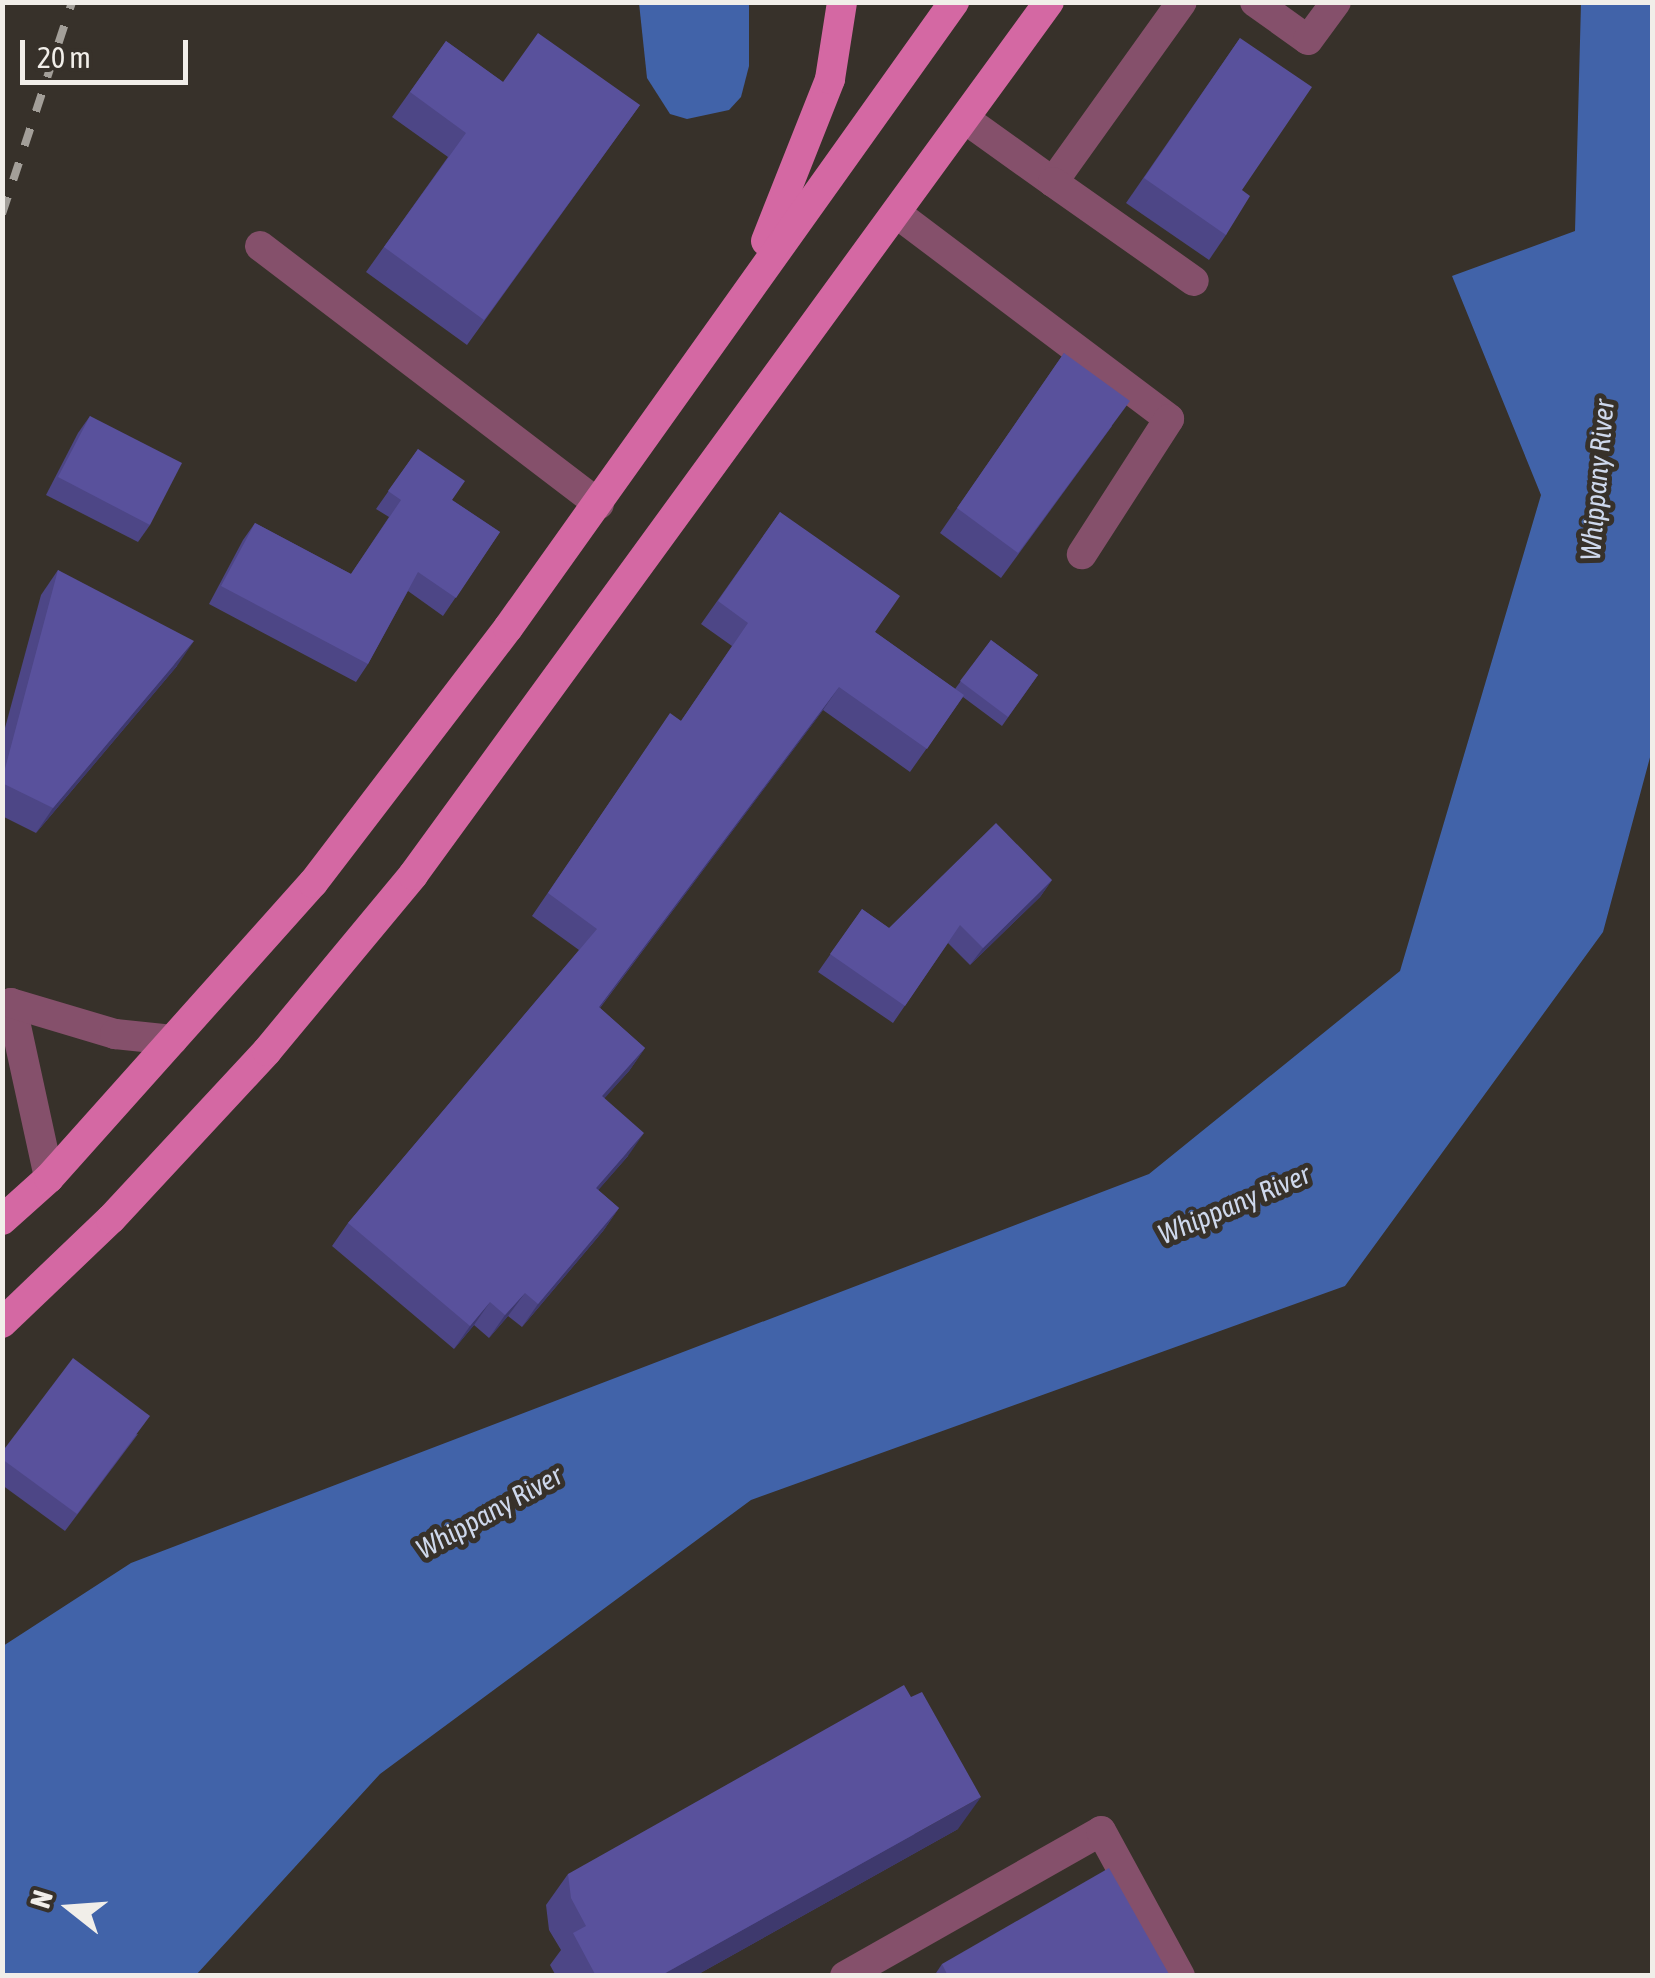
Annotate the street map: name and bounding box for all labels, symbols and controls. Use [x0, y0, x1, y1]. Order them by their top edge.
scale bar [25, 20, 192, 82]
text: 20 m [37, 40, 91, 74]
water label: Whippany River [1573, 398, 1621, 562]
water label: Whippany River [1153, 1157, 1315, 1251]
water label: Whippany River [410, 1458, 568, 1566]
north arrow [20, 1858, 120, 1958]
text: N [24, 1887, 59, 1912]

